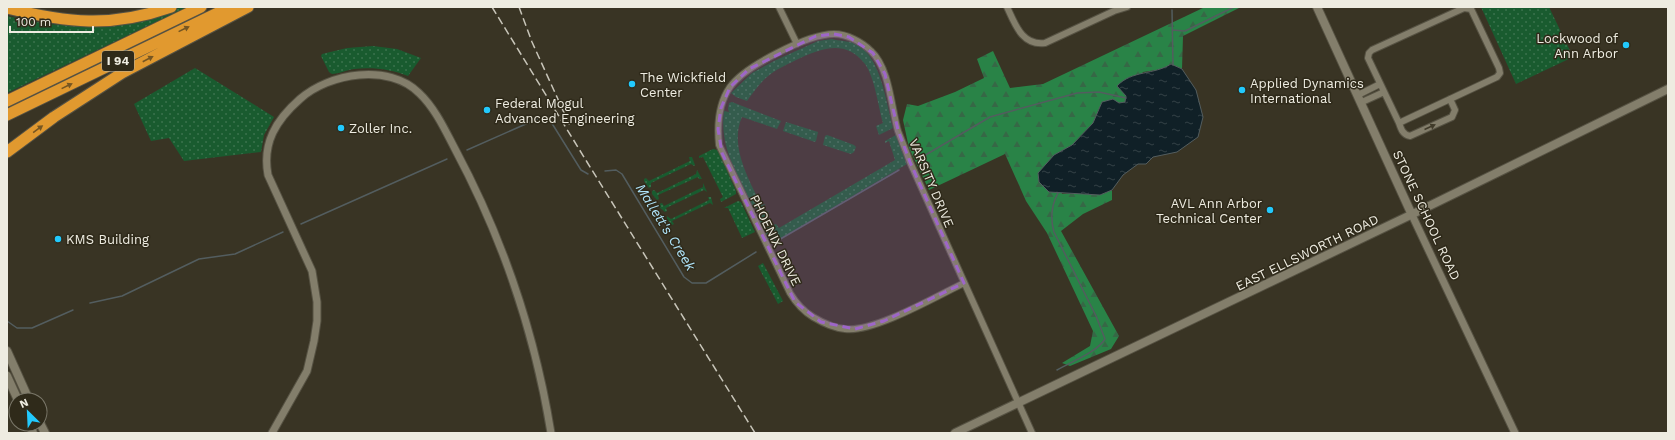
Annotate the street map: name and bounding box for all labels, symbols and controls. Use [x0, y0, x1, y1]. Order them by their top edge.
scale bar [10, 8, 93, 34]
text: 100 m [16, 15, 51, 29]
one-way arrow [179, 26, 190, 32]
place label: Lockwood of Ann Arbor [1536, 31, 1618, 61]
marker: Lockwood of Ann Arbor [1621, 40, 1631, 50]
road number: I 94 [102, 51, 134, 71]
one-way arrow [142, 56, 154, 62]
place label: The Wickfield Center [640, 70, 726, 100]
place label: Applied Dynamics International [1250, 76, 1364, 106]
marker: The Wickfield Center [627, 79, 637, 89]
one-way arrow [62, 83, 73, 89]
marker: Applied Dynamics International [1237, 85, 1247, 95]
place label: Federal Mogul Advanced Engineering [495, 96, 635, 126]
marker: Federal Mogul Advanced Engineering [482, 105, 492, 115]
place label: Zoller Inc. [349, 121, 412, 136]
marker: Zoller Inc. [336, 123, 346, 133]
one-way arrow [33, 124, 44, 133]
one-way arrow [1425, 124, 1436, 130]
street label: VARSITY DRIVE [906, 137, 957, 230]
street label: STONE SCHOOL ROAD [1390, 148, 1463, 283]
water label: Mallett's Creek [633, 181, 699, 274]
street label: PHOENIX DRIVE [747, 192, 804, 288]
place label: AVL Ann Arbor Technical Center [1156, 196, 1262, 226]
marker: AVL Ann Arbor Technical Center [1265, 205, 1275, 215]
street label: EAST ELLSWORTH ROAD [1233, 211, 1381, 294]
place label: KMS Building [66, 232, 149, 247]
marker: KMS Building [53, 234, 63, 244]
north arrow [8, 392, 48, 432]
text: N [18, 396, 31, 411]

